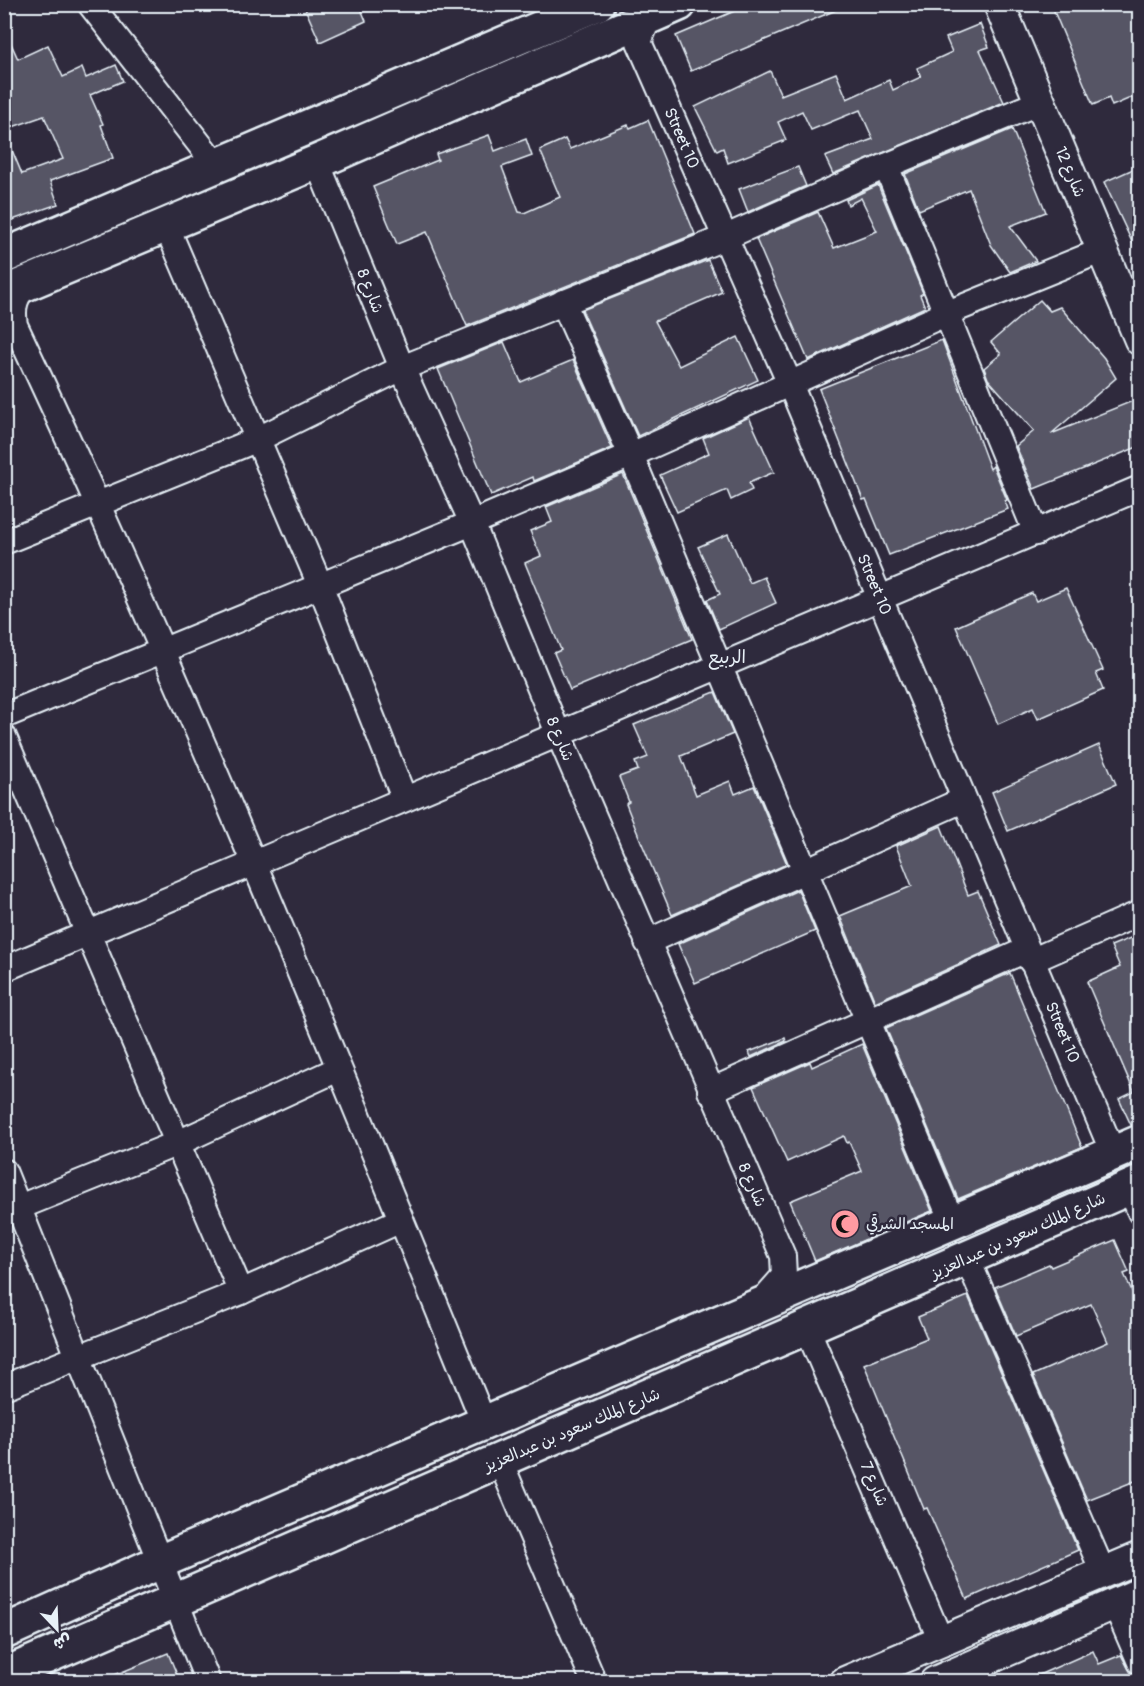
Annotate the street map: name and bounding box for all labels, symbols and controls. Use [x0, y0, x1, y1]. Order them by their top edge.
street label: Street 10 [659, 105, 704, 172]
street label: شارع 12 [1049, 144, 1090, 201]
street label: شارع 8 [351, 266, 388, 317]
street label: Street 10 [852, 551, 896, 618]
district label: الربيع [708, 646, 746, 670]
street label: شارع 8 [541, 714, 578, 765]
street label: Street 10 [1041, 999, 1084, 1066]
street label: شارع 8 [733, 1160, 771, 1211]
street label: شارع الملك سعود بن عبدالعزيز [926, 1188, 1109, 1285]
mosque icon: المسجد الشرقي [829, 1208, 861, 1240]
place label: المسجد الشرقي [866, 1213, 954, 1235]
street label: شارع الملك سعود بن عبدالعزيز [479, 1384, 664, 1478]
street label: شارع 7 [855, 1459, 892, 1510]
north arrow [27, 1599, 87, 1659]
text: ش [50, 1629, 74, 1655]

